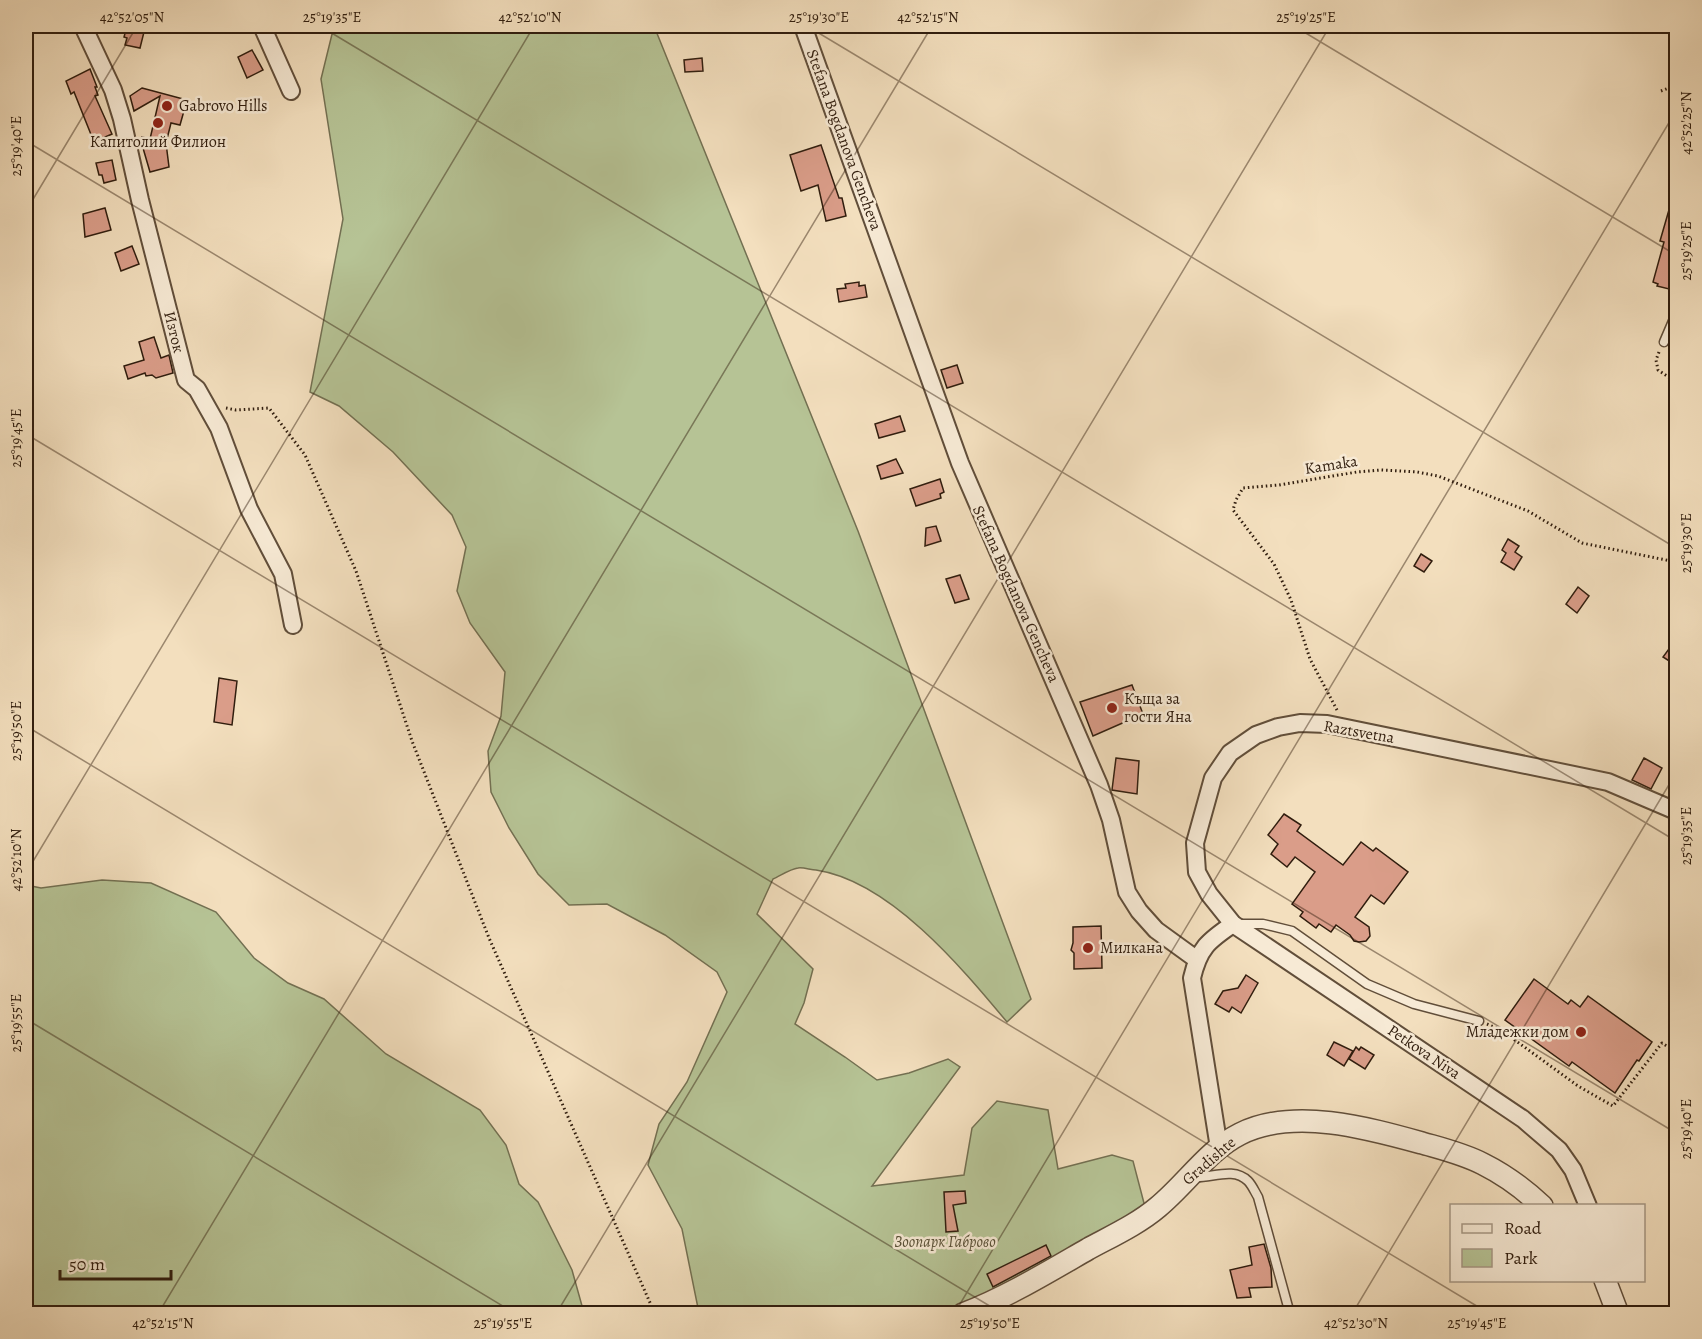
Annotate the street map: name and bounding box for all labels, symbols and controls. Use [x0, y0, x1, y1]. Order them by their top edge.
text: 42°52'05"N [100, 7, 164, 27]
text: 25°19'35"E [303, 7, 361, 27]
text: 42°52'10"N [498, 7, 562, 27]
text: 25°19'30"E [789, 7, 849, 27]
text: 42°52'15"N [897, 7, 959, 27]
text: 25°19'25"E [1276, 7, 1336, 27]
street label: Stefana Bogdanova Gencheva [801, 46, 887, 234]
text: 42°52'25"N [1676, 91, 1696, 155]
place label: Gabrovo Hills [179, 95, 267, 117]
marker: Gabrovo Hills [160, 99, 174, 113]
text: 25°19'40"E [6, 116, 26, 176]
marker: Капитолий Филион [151, 116, 165, 130]
place label: Капитолий Филион [90, 131, 226, 153]
text: 25°19'25"E [1676, 221, 1696, 281]
street label: Изток [158, 309, 190, 355]
text: 25°19'45"E [6, 408, 26, 468]
street label: Kamaka [1303, 450, 1360, 480]
street label: Stefana Bogdanova Gencheva [967, 502, 1065, 686]
text: 25°19'30"E [1676, 513, 1696, 573]
place label: Къща за гости Яна [1124, 688, 1192, 728]
text: 25°19'50"E [6, 701, 26, 761]
marker: Къща за гости Яна [1105, 701, 1119, 715]
street label: Raztsvetna [1322, 715, 1397, 749]
text: 25°19'35"E [1676, 807, 1696, 865]
text: 42°52'10"N [6, 828, 26, 892]
place label: Милкана [1100, 937, 1163, 959]
marker: Милкана [1081, 941, 1095, 955]
text: 25°19'55"E [6, 994, 26, 1052]
street label: Petkova Niva [1383, 1020, 1465, 1085]
place label: Младежки дом [1466, 1021, 1569, 1043]
marker: Младежки дом [1574, 1025, 1588, 1039]
text: 25°19'40"E [1676, 1099, 1696, 1159]
street label: Gradishte [1178, 1132, 1240, 1190]
legend [1450, 1204, 1645, 1282]
text: Road [1504, 1216, 1542, 1240]
park label: Зоопарк Габрово [894, 1231, 996, 1253]
scale bar [60, 1243, 171, 1281]
text: Park [1504, 1246, 1538, 1270]
text: 50 m [69, 1252, 105, 1276]
text: 42°52'15"N [132, 1313, 194, 1333]
text: 25°19'55"E [474, 1313, 532, 1333]
text: 25°19'50"E [960, 1313, 1020, 1333]
text: 42°52'30"N [1324, 1313, 1388, 1333]
text: 25°19'45"E [1447, 1313, 1507, 1333]

